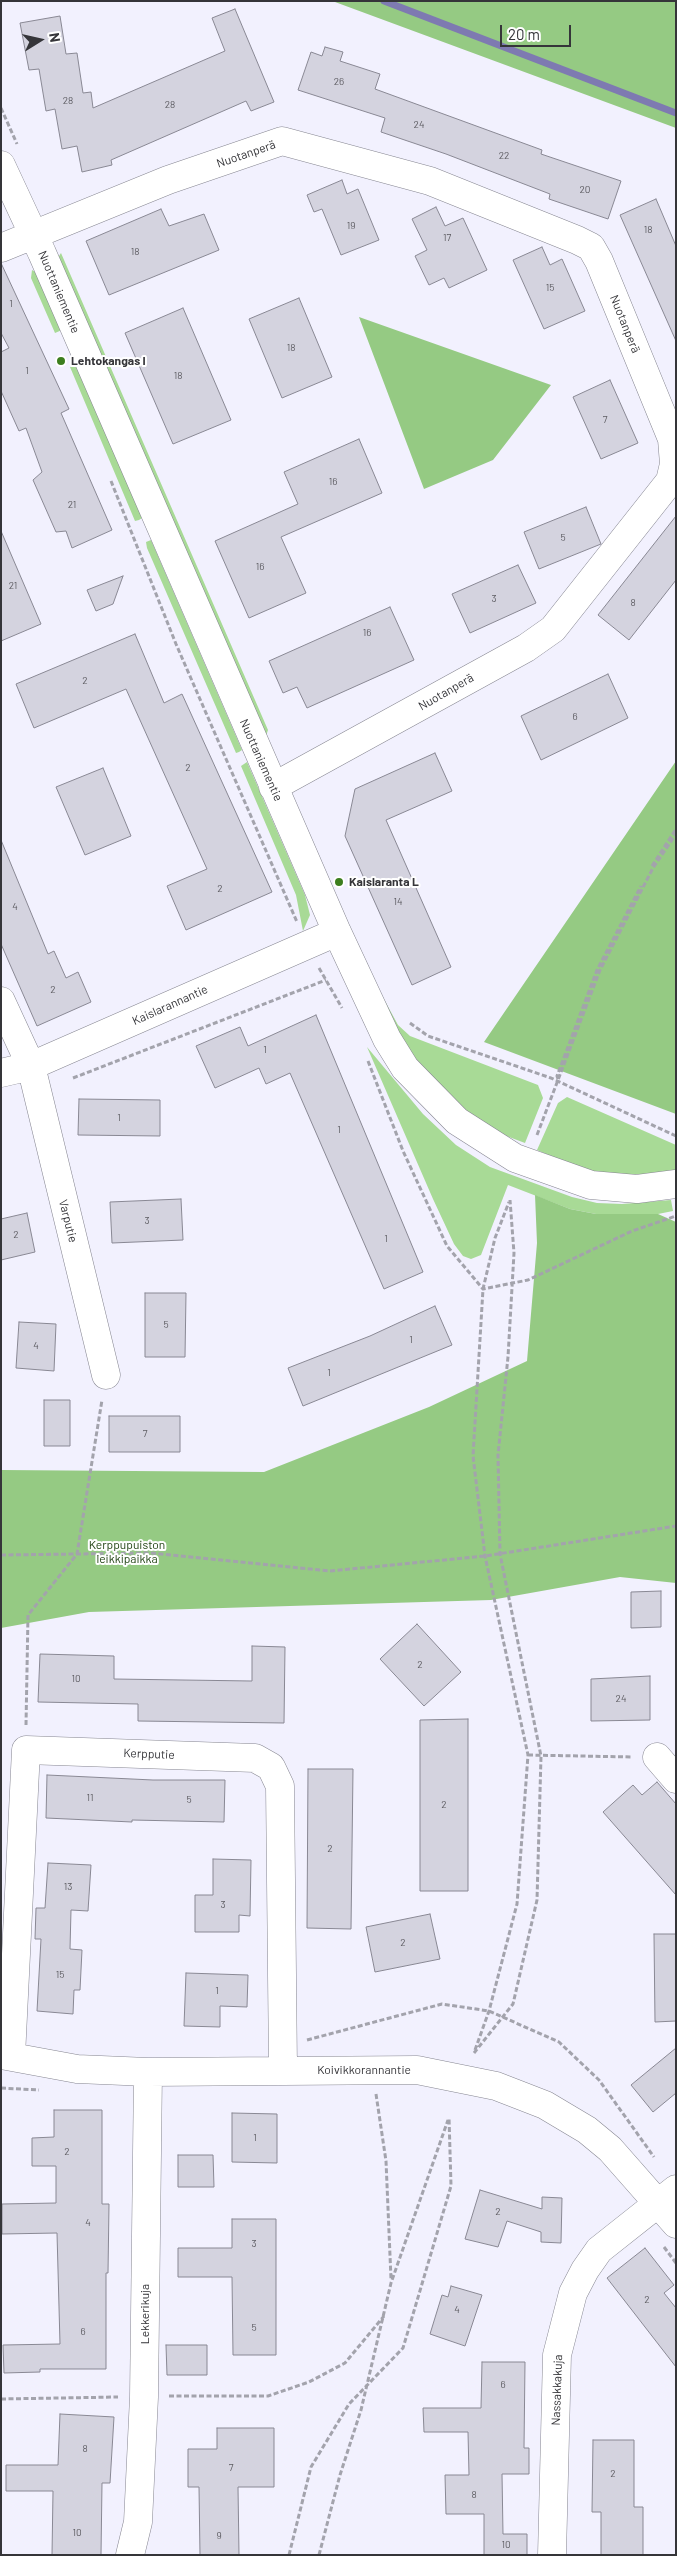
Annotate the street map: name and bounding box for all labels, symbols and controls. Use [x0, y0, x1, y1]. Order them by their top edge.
north arrow [15, 15, 65, 65]
scale bar [502, 15, 573, 47]
text: 20 m [508, 25, 540, 43]
text: N [46, 31, 64, 43]
house number: 26 [334, 76, 344, 88]
house number: 28 [63, 95, 73, 107]
house number: 28 [165, 99, 175, 111]
house number: 24 [414, 119, 424, 131]
street label: Nuotanperä [215, 137, 277, 171]
house number: 22 [499, 150, 509, 162]
house number: 20 [579, 184, 591, 196]
house number: 19 [347, 220, 355, 232]
house number: 18 [644, 224, 652, 236]
house number: 17 [443, 232, 451, 244]
house number: 18 [131, 246, 139, 258]
street label: Nuottaniementie [35, 249, 83, 335]
house number: 15 [546, 282, 554, 294]
street label: Nuotanperä [607, 293, 643, 355]
house number: 1 [9, 298, 13, 310]
house number: 18 [287, 342, 295, 354]
place label: Lehtokangas I [71, 354, 146, 368]
marker: Lehtokangas I [55, 355, 67, 367]
house number: 1 [25, 365, 29, 377]
house number: 18 [174, 370, 182, 382]
house number: 7 [603, 414, 607, 426]
house number: 16 [329, 476, 337, 488]
house number: 21 [68, 499, 76, 511]
house number: 5 [560, 532, 566, 544]
house number: 16 [256, 561, 264, 573]
house number: 21 [9, 580, 17, 592]
house number: 3 [491, 593, 497, 605]
house number: 8 [630, 597, 636, 609]
house number: 16 [363, 627, 371, 639]
street label: Nuotanperä [416, 670, 476, 714]
house number: 2 [82, 675, 88, 687]
house number: 6 [572, 711, 578, 723]
street label: Nuottaniementie [236, 717, 286, 803]
house number: 2 [185, 762, 191, 774]
place label: Kaislaranta L [349, 875, 419, 889]
marker: Kaislaranta L [333, 876, 345, 888]
house number: 2 [217, 883, 223, 895]
house number: 14 [393, 896, 403, 908]
house number: 4 [12, 901, 18, 913]
street label: Kaislarannantie [130, 982, 210, 1028]
house number: 2 [50, 984, 56, 996]
house number: 1 [263, 1044, 267, 1056]
house number: 1 [117, 1112, 121, 1124]
house number: 1 [337, 1124, 341, 1136]
street label: Varputie [56, 1198, 80, 1244]
house number: 3 [144, 1215, 150, 1227]
house number: 2 [13, 1229, 19, 1241]
house number: 1 [384, 1233, 388, 1245]
house number: 5 [163, 1319, 169, 1331]
house number: 1 [409, 1334, 413, 1346]
house number: 4 [33, 1340, 39, 1352]
house number: 1 [327, 1367, 331, 1379]
house number: 7 [143, 1428, 147, 1440]
park label: Kerppupuiston leikkipaikka [89, 1538, 165, 1566]
house number: 2 [417, 1659, 423, 1671]
house number: 10 [71, 1673, 81, 1685]
house number: 24 [616, 1693, 626, 1705]
street label: Kerpputie [123, 1746, 175, 1762]
house number: 11 [86, 1792, 94, 1804]
house number: 5 [186, 1794, 192, 1806]
house number: 2 [441, 1799, 447, 1811]
house number: 2 [327, 1843, 333, 1855]
house number: 13 [64, 1881, 72, 1893]
house number: 3 [220, 1899, 226, 1911]
house number: 2 [400, 1937, 406, 1949]
house number: 15 [56, 1969, 64, 1981]
house number: 1 [215, 1985, 219, 1997]
street label: Koivikkorannantie [317, 2063, 411, 2077]
house number: 1 [253, 2132, 257, 2144]
house number: 2 [64, 2146, 70, 2158]
house number: 2 [495, 2206, 501, 2218]
house number: 4 [85, 2217, 91, 2229]
house number: 3 [251, 2238, 257, 2250]
street label: Lekkerikuja [138, 2284, 152, 2344]
house number: 2 [644, 2294, 650, 2306]
house number: 4 [454, 2304, 460, 2316]
house number: 5 [251, 2322, 257, 2334]
house number: 6 [80, 2326, 86, 2338]
street label: Nassakkakuja [549, 2354, 565, 2426]
house number: 6 [500, 2379, 506, 2391]
house number: 8 [82, 2443, 88, 2455]
house number: 7 [229, 2462, 233, 2474]
house number: 2 [610, 2468, 616, 2480]
house number: 8 [471, 2489, 477, 2501]
house number: 10 [72, 2527, 82, 2539]
house number: 9 [216, 2530, 222, 2542]
house number: 10 [501, 2539, 511, 2551]

